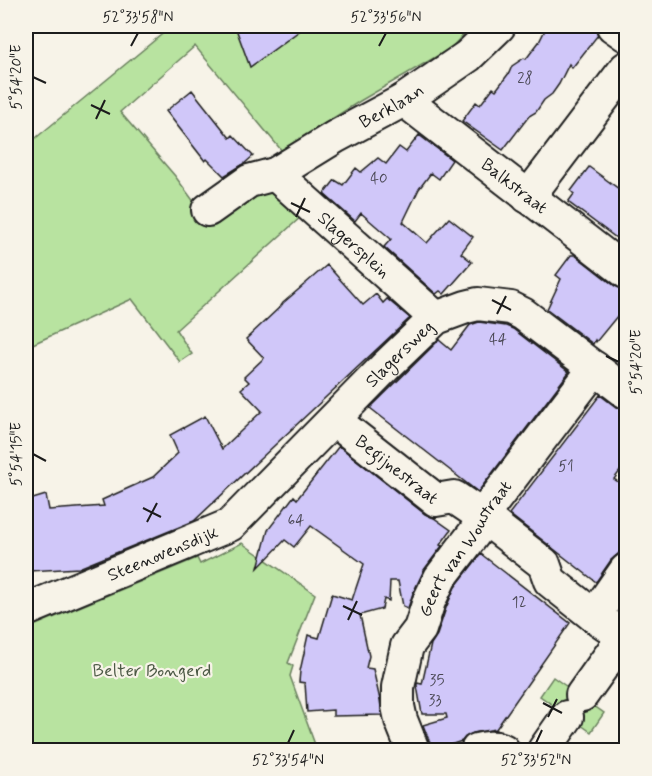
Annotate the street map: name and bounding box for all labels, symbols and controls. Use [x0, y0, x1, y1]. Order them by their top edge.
text: 52°33'58"N [103, 8, 173, 28]
text: 52°33'56"N [350, 8, 422, 28]
text: 5°54'20"E [7, 44, 27, 110]
house number: 28 [517, 69, 533, 89]
street label: Berklaan [355, 79, 429, 135]
street label: Balkstraat [476, 153, 553, 220]
house number: 40 [370, 169, 388, 189]
street label: Slagersplein [312, 207, 395, 284]
street label: Slagersweg [360, 315, 440, 393]
text: 5°54'20"E [627, 329, 647, 395]
house number: 44 [489, 330, 507, 350]
text: 5°54'15"E [7, 422, 27, 486]
street label: Begijnestraat [350, 430, 443, 511]
house number: 51 [558, 457, 574, 477]
street label: Geert van Woustraat [414, 476, 518, 620]
house number: 64 [288, 511, 304, 531]
street label: Steenovensdijk [104, 520, 222, 588]
house number: 12 [512, 593, 526, 613]
park label: Belter Bongerd [93, 659, 211, 683]
house number: 35 [430, 671, 444, 691]
house number: 33 [428, 691, 442, 711]
text: 52°33'54"N [252, 751, 324, 771]
text: 52°33'52"N [501, 751, 571, 771]

